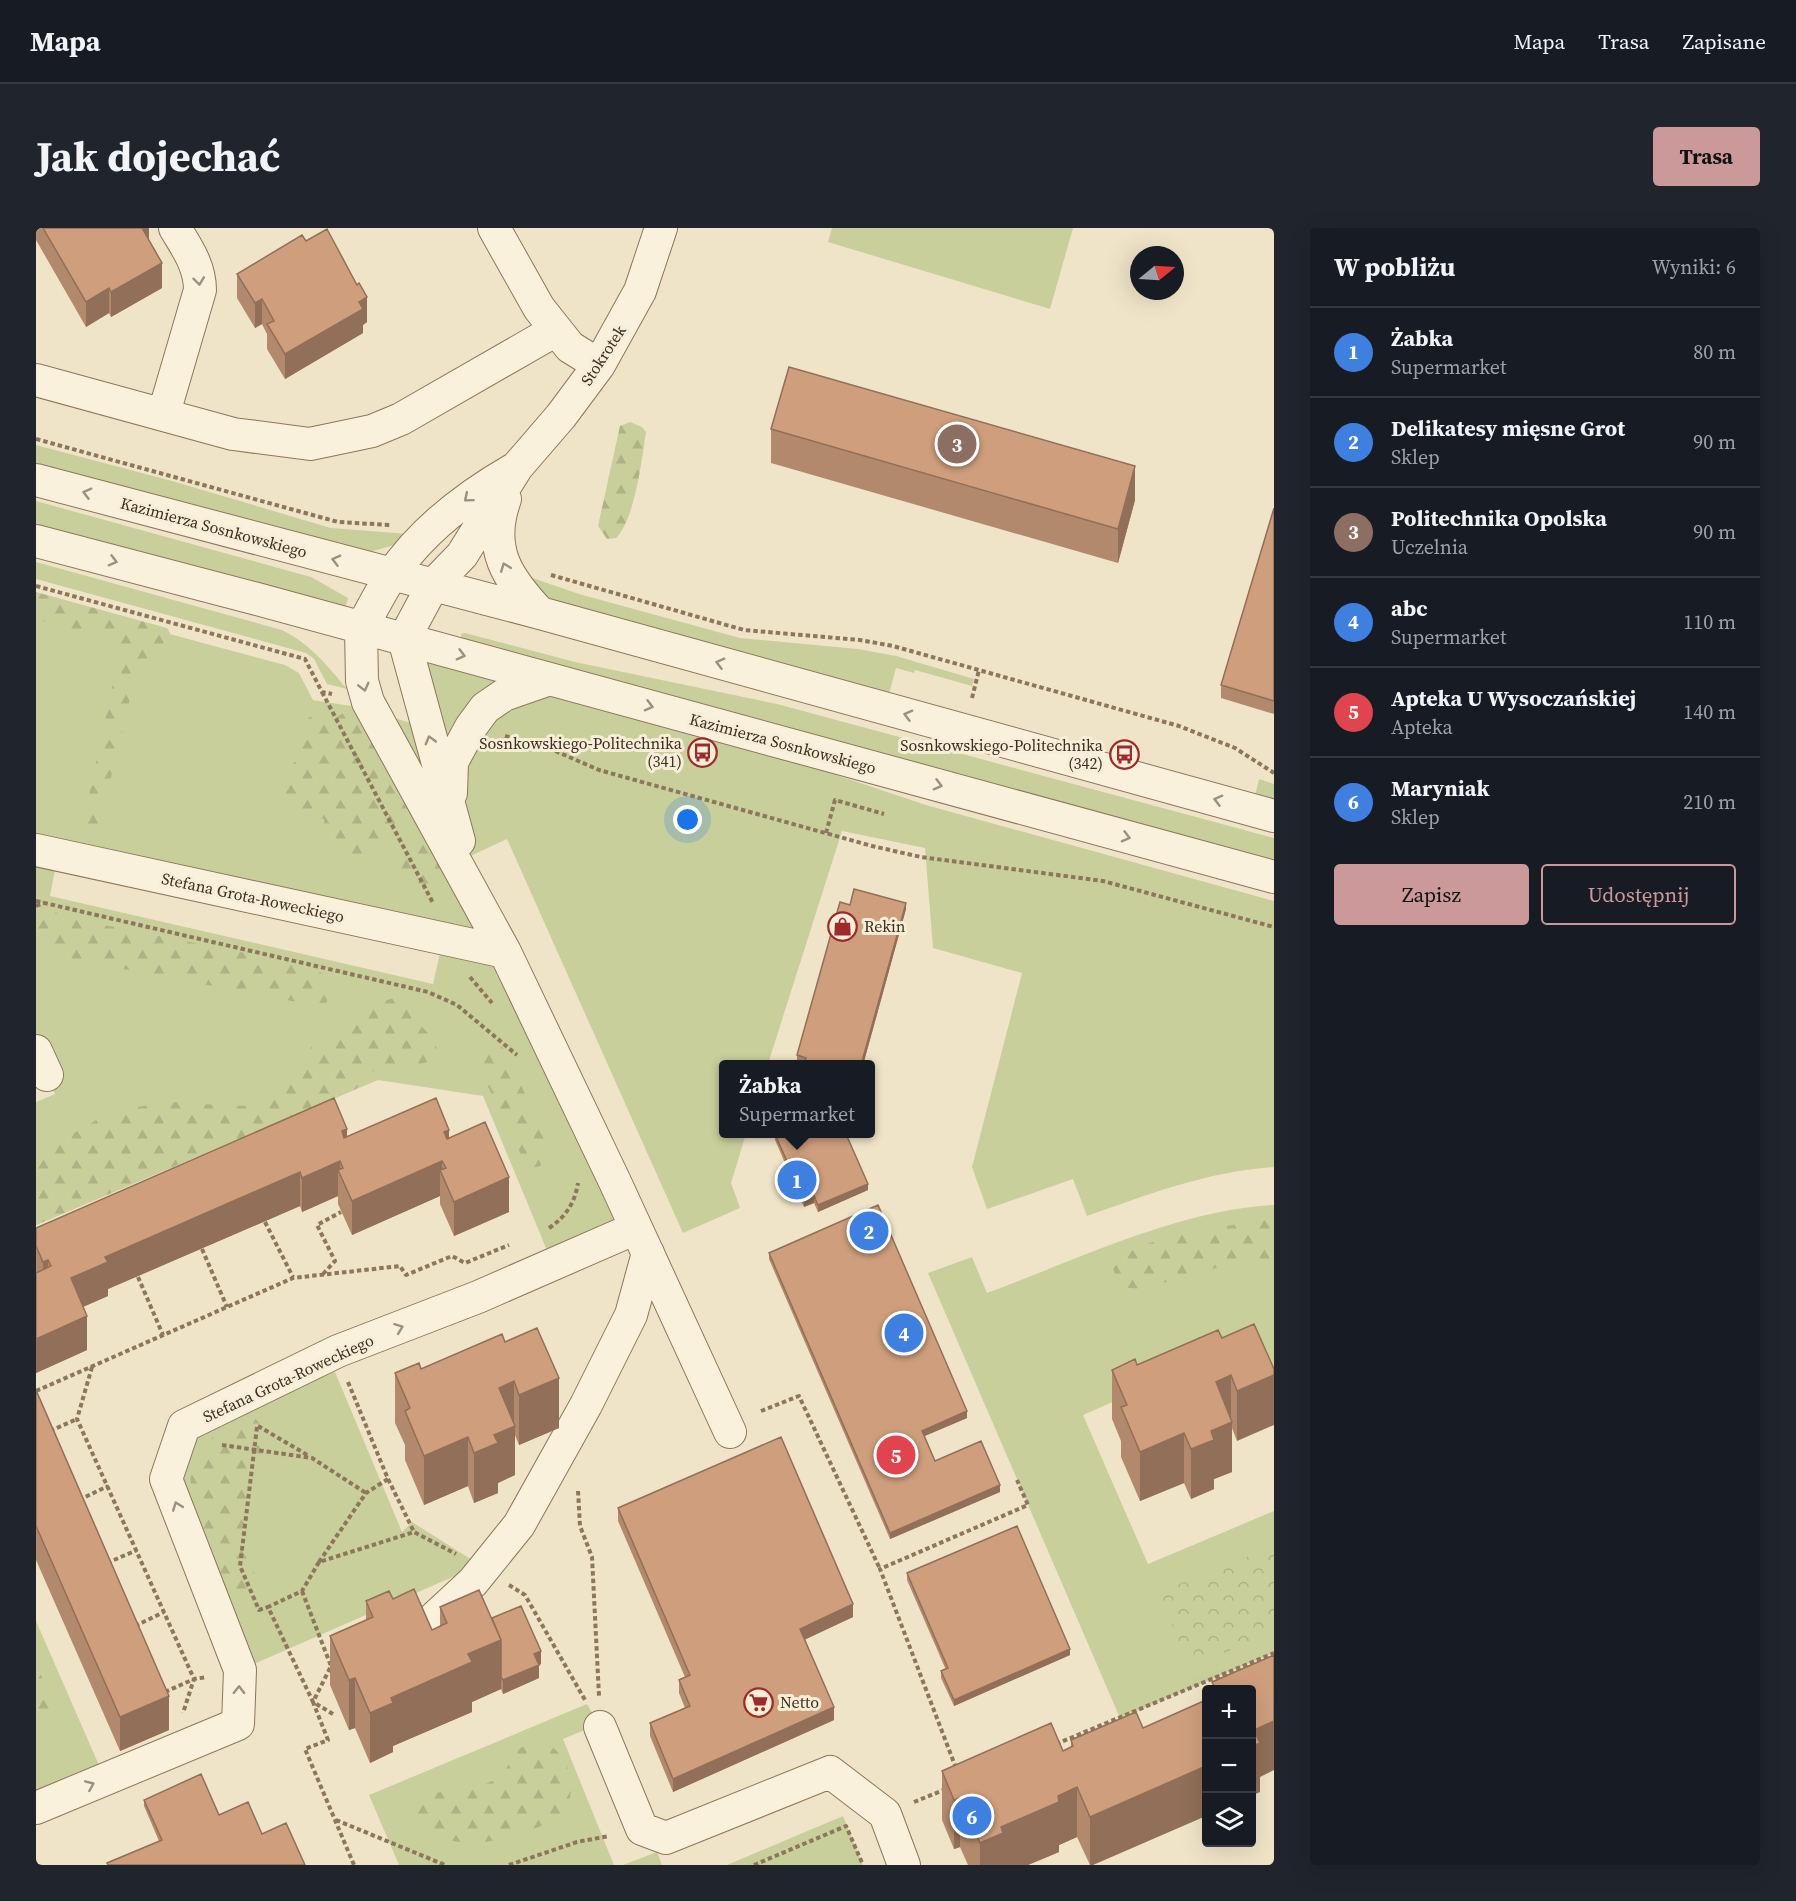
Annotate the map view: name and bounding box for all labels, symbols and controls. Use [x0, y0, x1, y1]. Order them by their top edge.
text: Mapa [30, 22, 101, 60]
text: Mapa [1514, 27, 1565, 56]
text: Trasa [1598, 27, 1650, 56]
text: Zapisane [1683, 27, 1766, 56]
text: Jak dojechać [36, 127, 281, 185]
button: Trasa [1653, 127, 1760, 186]
north arrow [1130, 246, 1184, 300]
text: W pobliżu [1334, 249, 1455, 285]
text: Wyniki: 6 [1652, 253, 1736, 281]
one-way arrow [192, 276, 205, 285]
street label: Stokrotek [575, 320, 631, 389]
text: Żabka [1391, 323, 1453, 353]
text: 1 [1348, 338, 1359, 366]
text: 80 m [1693, 338, 1736, 366]
text: Supermarket [1391, 353, 1506, 381]
text: Delikatesy mięsne Grot [1391, 413, 1625, 443]
pin: 3 [938, 422, 976, 466]
text: 2 [1348, 428, 1359, 456]
text: 90 m [1693, 428, 1736, 456]
text: Sklep [1391, 443, 1440, 471]
one-way arrow [82, 488, 92, 500]
street label: Kazimierza Sosnkowskiego [118, 491, 310, 563]
one-way arrow [464, 491, 475, 502]
text: Politechnika Opolska [1391, 503, 1607, 533]
text: 3 [1348, 518, 1359, 546]
text: 90 m [1693, 518, 1736, 546]
text: Uczelnia [1391, 533, 1468, 561]
one-way arrow [108, 554, 118, 567]
one-way arrow [331, 554, 341, 567]
one-way arrow [500, 562, 512, 573]
text: abc [1391, 593, 1428, 623]
text: 4 [1348, 608, 1359, 636]
text: 110 m [1683, 608, 1736, 636]
text: Supermarket [1391, 623, 1506, 651]
one-way arrow [455, 648, 465, 660]
one-way arrow [715, 658, 726, 670]
one-way arrow [357, 682, 370, 692]
text: Apteka U Wysoczańskiej [1391, 683, 1636, 713]
text: 5 [1348, 698, 1359, 726]
text: 140 m [1683, 698, 1736, 726]
one-way arrow [643, 699, 653, 712]
street label: Kazimierza Sosnkowskiego [687, 707, 879, 779]
one-way arrow [903, 710, 914, 722]
text: Apteka [1391, 713, 1453, 741]
place label: Sosnkowskiego-Politechnika (341) [479, 732, 683, 772]
place label: Sosnkowskiego-Politechnika (342) [900, 734, 1104, 774]
one-way arrow [425, 735, 438, 745]
bus stop icon: Sosnkowskiego-Politechnika (341) [687, 736, 719, 768]
bus stop icon: Sosnkowskiego-Politechnika (342) [1108, 738, 1140, 770]
text: Maryniak [1391, 773, 1490, 803]
one-way arrow [932, 778, 943, 790]
text: 6 [1348, 788, 1359, 816]
text: 210 m [1683, 788, 1736, 816]
one-way arrow [1213, 795, 1223, 808]
text: Sklep [1391, 803, 1440, 831]
your location [673, 805, 702, 834]
one-way arrow [1121, 829, 1131, 842]
button: Zapisz [1334, 864, 1529, 925]
button: Udostępnij [1541, 864, 1736, 925]
street label: Stefana Grota-Roweckiego [160, 867, 347, 927]
shop icon: Rekin [827, 910, 859, 942]
place label: Rekin [864, 915, 906, 937]
popup [719, 1060, 875, 1138]
text: Żabka [739, 1070, 801, 1100]
text: Supermarket [739, 1100, 855, 1128]
pin: 1 [778, 1158, 816, 1202]
pin: 2 [850, 1208, 888, 1254]
pin: 4 [884, 1310, 924, 1356]
one-way arrow [392, 1323, 403, 1335]
street label: Stefana Grota-Roweckiego [199, 1329, 377, 1427]
pin: 5 [876, 1432, 916, 1478]
one-way arrow [172, 1501, 184, 1512]
one-way arrow [233, 1685, 246, 1694]
map controls [1202, 1685, 1256, 1847]
button: + [1202, 1685, 1256, 1739]
supermarket icon: Netto [743, 1686, 775, 1718]
place label: Netto [780, 1691, 819, 1713]
button: − [1202, 1739, 1256, 1793]
one-way arrow [84, 1781, 95, 1793]
button: layers [1202, 1793, 1256, 1847]
pin: 6 [952, 1794, 992, 1838]

